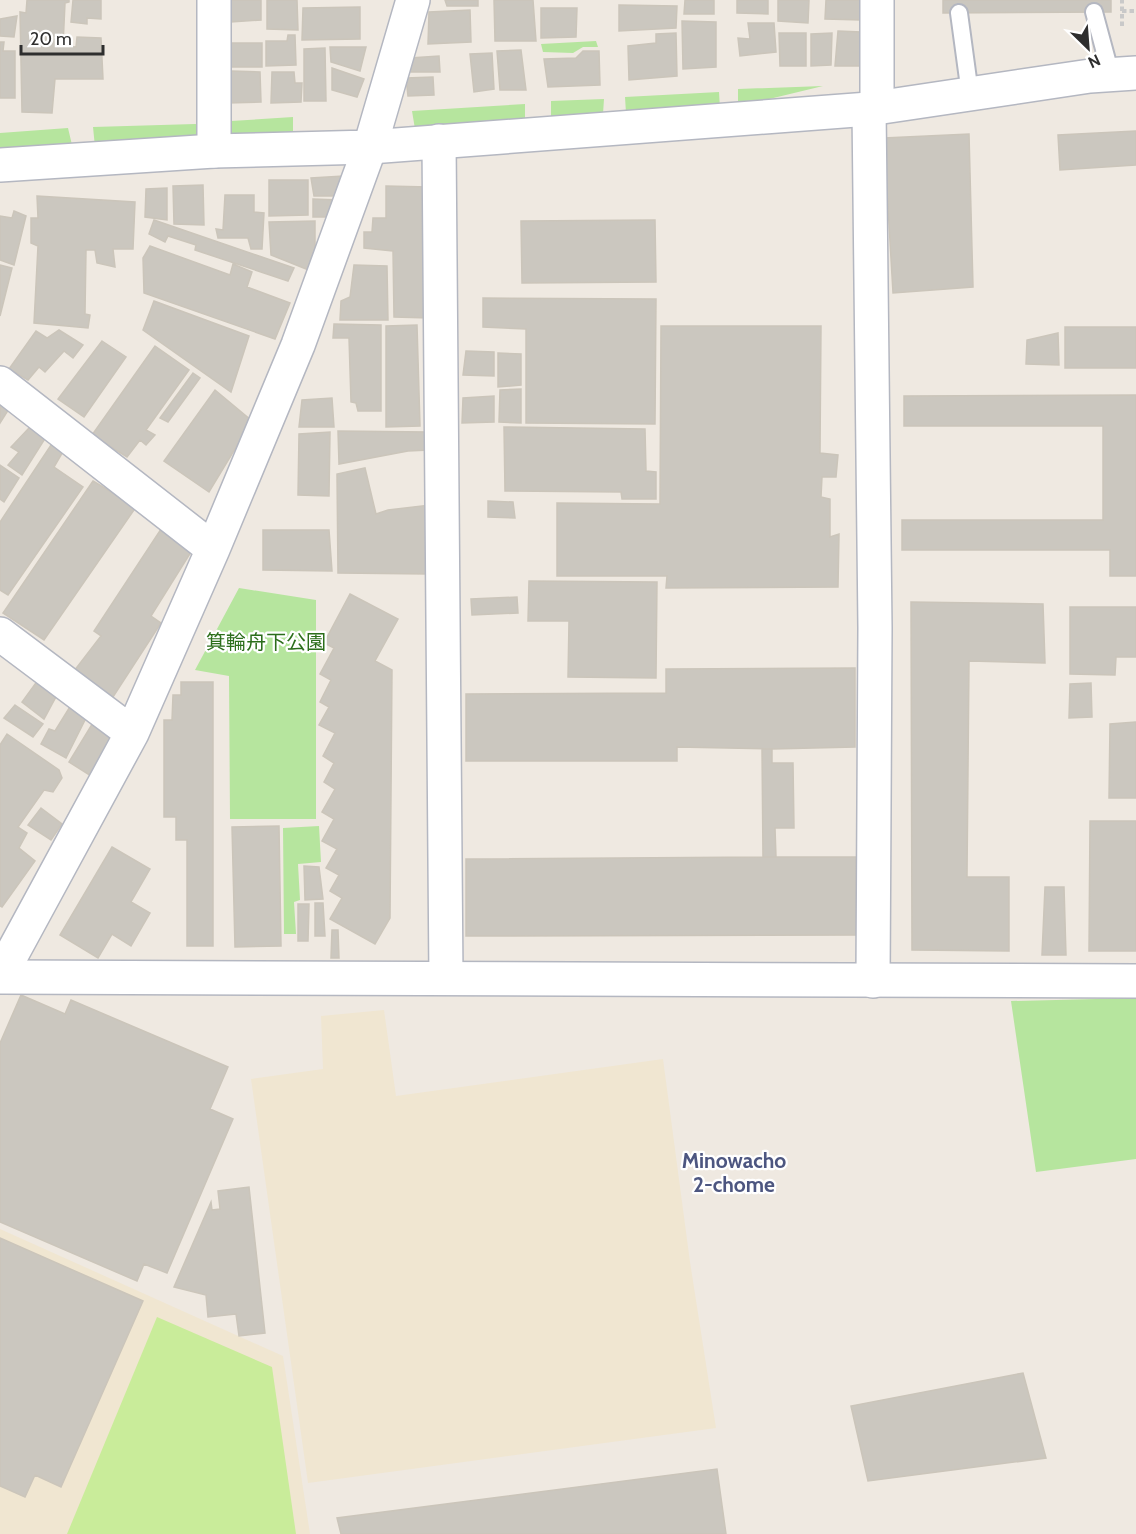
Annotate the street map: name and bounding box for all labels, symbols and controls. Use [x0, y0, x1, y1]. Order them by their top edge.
scale bar [21, 18, 104, 56]
north arrow [1058, 18, 1118, 78]
text: 20 m [30, 28, 72, 50]
text: N [1085, 50, 1103, 72]
park label: 箕輪舟下公園 [206, 630, 326, 654]
district label: Minowacho 2-chome [682, 1148, 786, 1197]

